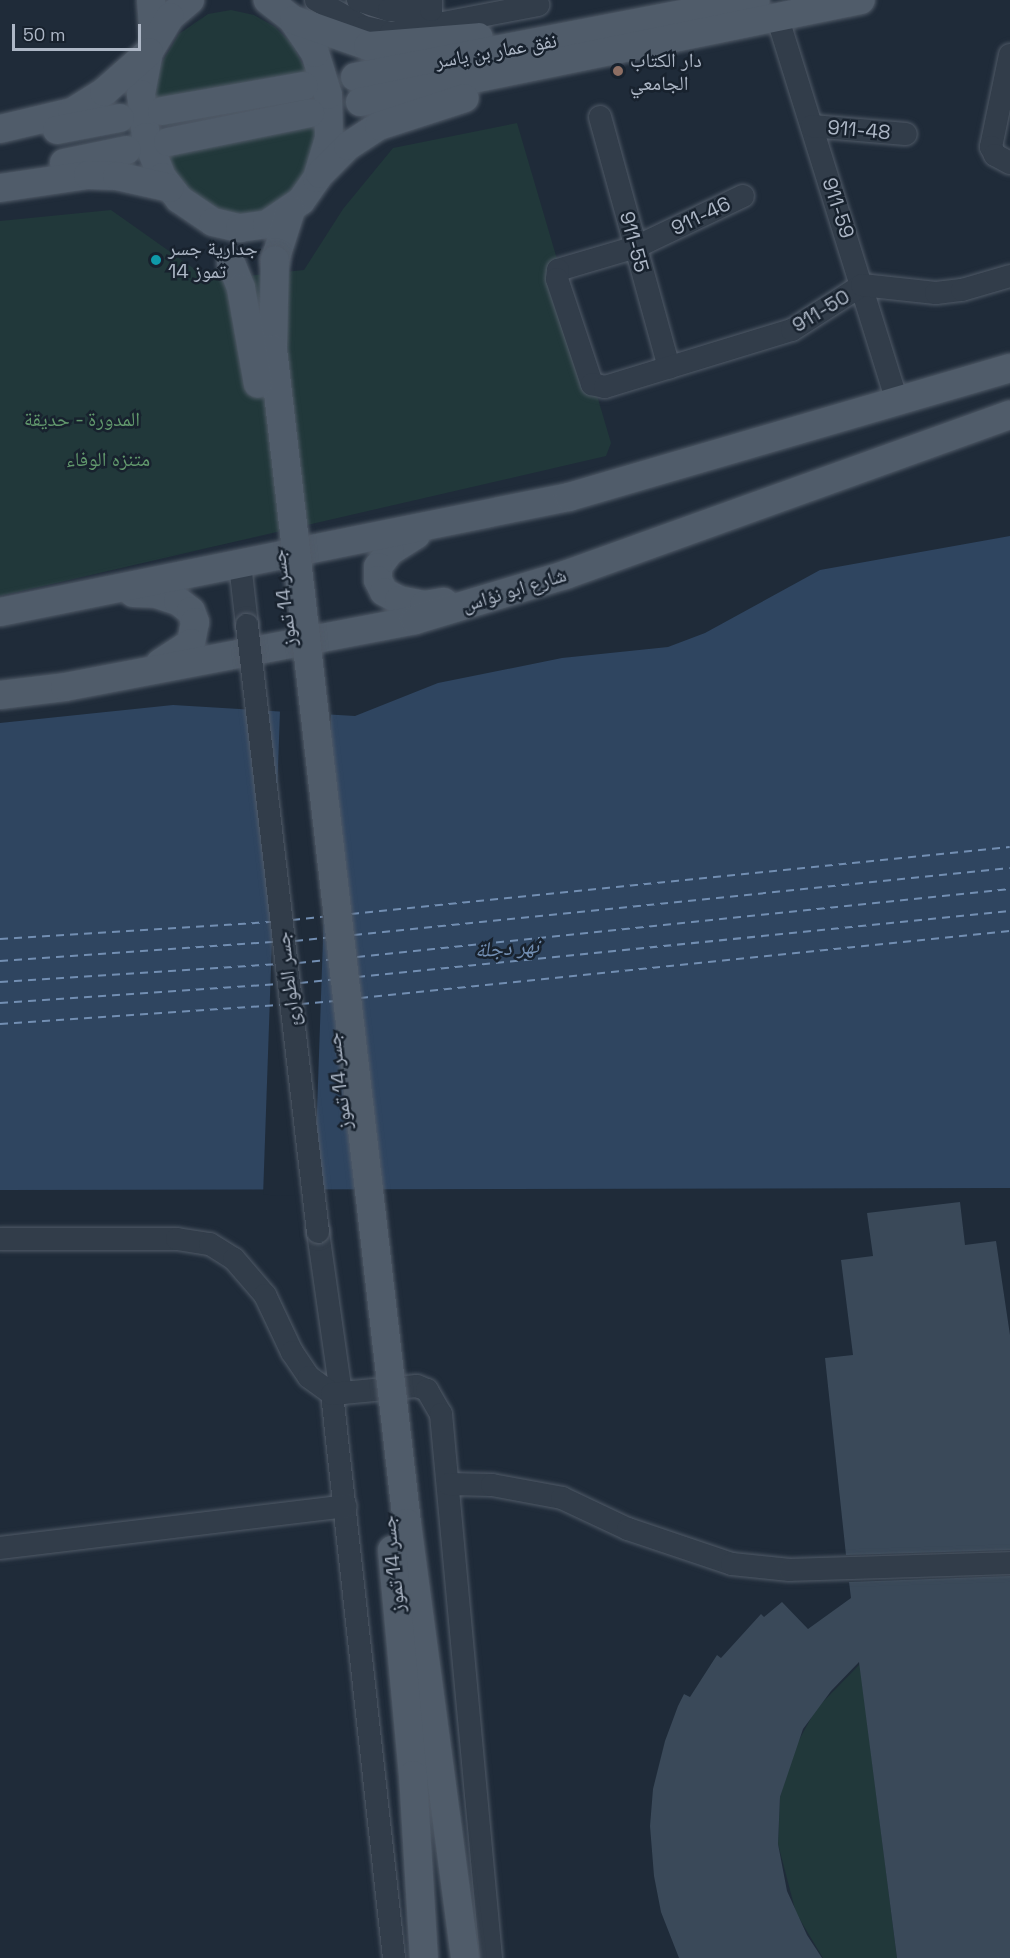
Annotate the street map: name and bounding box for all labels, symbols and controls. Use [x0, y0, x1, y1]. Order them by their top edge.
scale bar [15, 12, 144, 50]
text: 50 m [23, 23, 65, 46]
street label: نفق عمار بن ياسر [433, 29, 559, 73]
place label: دار الكتاب الجامعي [630, 48, 702, 95]
marker: دار الكتاب الجامعي [611, 64, 625, 78]
street label: 911-48 [827, 115, 891, 145]
street label: 911-59 [817, 175, 859, 241]
street label: 911-46 [668, 191, 734, 241]
street label: 911-55 [614, 209, 654, 275]
place label: جدارية جسر 14 تموز [168, 237, 258, 284]
marker: جدارية جسر 14 تموز [149, 253, 163, 267]
street label: 911-50 [788, 285, 854, 337]
park label: المدورة - حديقة [23, 407, 141, 431]
park label: متنزه الوفاء [66, 447, 150, 471]
street label: جسر 14 تموز [266, 548, 302, 648]
street label: شارع ابو نؤاس [459, 563, 569, 617]
street label: جسر الطوارئ [270, 930, 306, 1028]
water label: نهر دجلة [474, 933, 540, 963]
street label: جسر 14 تموز [321, 1031, 357, 1131]
street label: جسر 14 تموز [376, 1514, 410, 1614]

